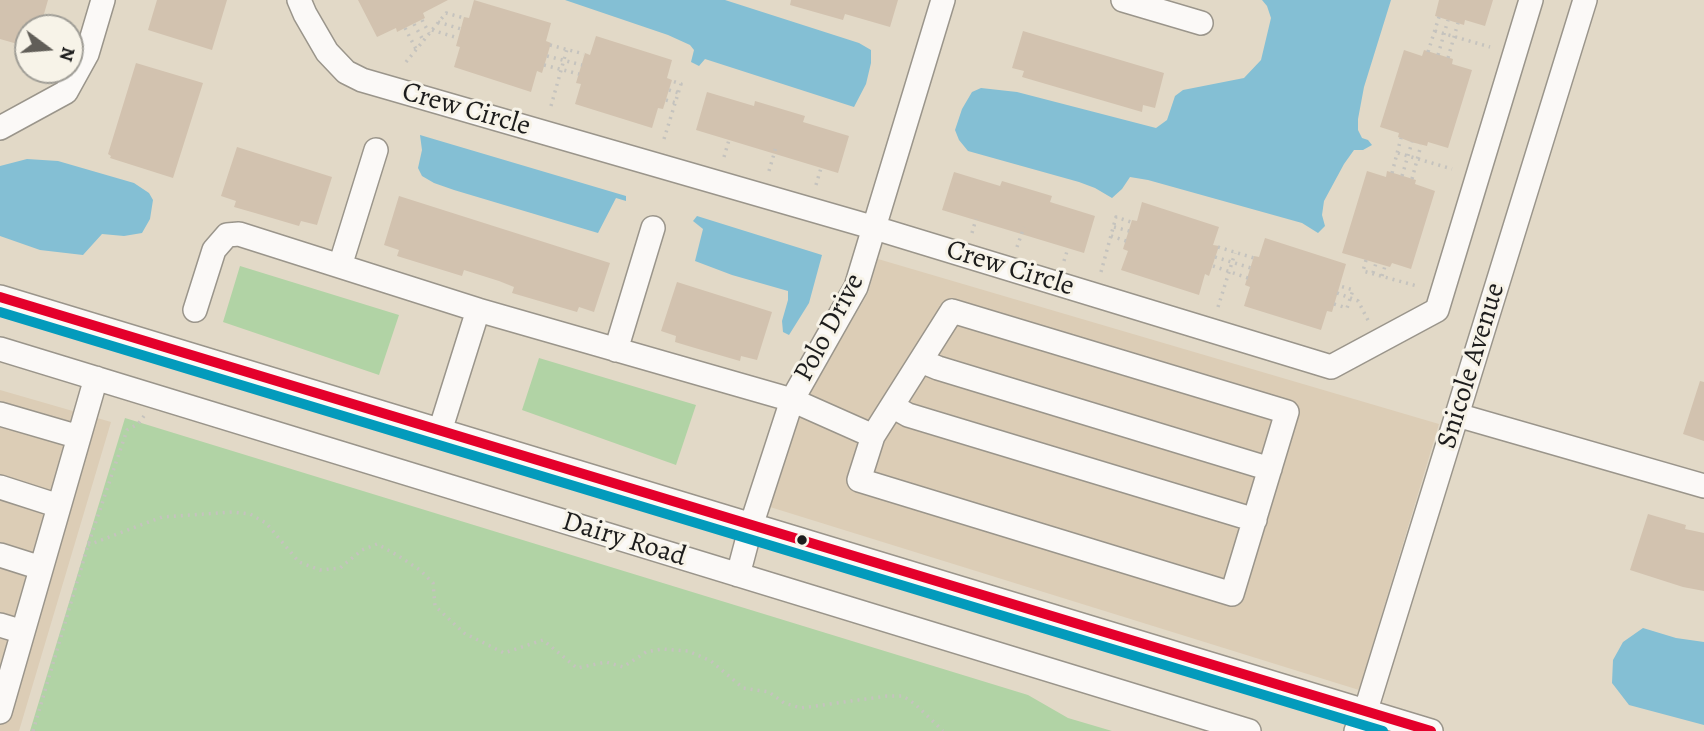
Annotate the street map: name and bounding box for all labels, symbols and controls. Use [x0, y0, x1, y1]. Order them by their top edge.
north arrow [14, 14, 84, 84]
text: N [53, 44, 82, 64]
street label: Crew Circle [398, 76, 534, 144]
street label: Crew Circle [942, 234, 1078, 304]
street label: Polo Drive [788, 268, 872, 388]
street label: Snicole Avenue [1431, 279, 1513, 453]
street label: Dairy Road [558, 505, 690, 575]
unlabelled marker [795, 533, 809, 547]

